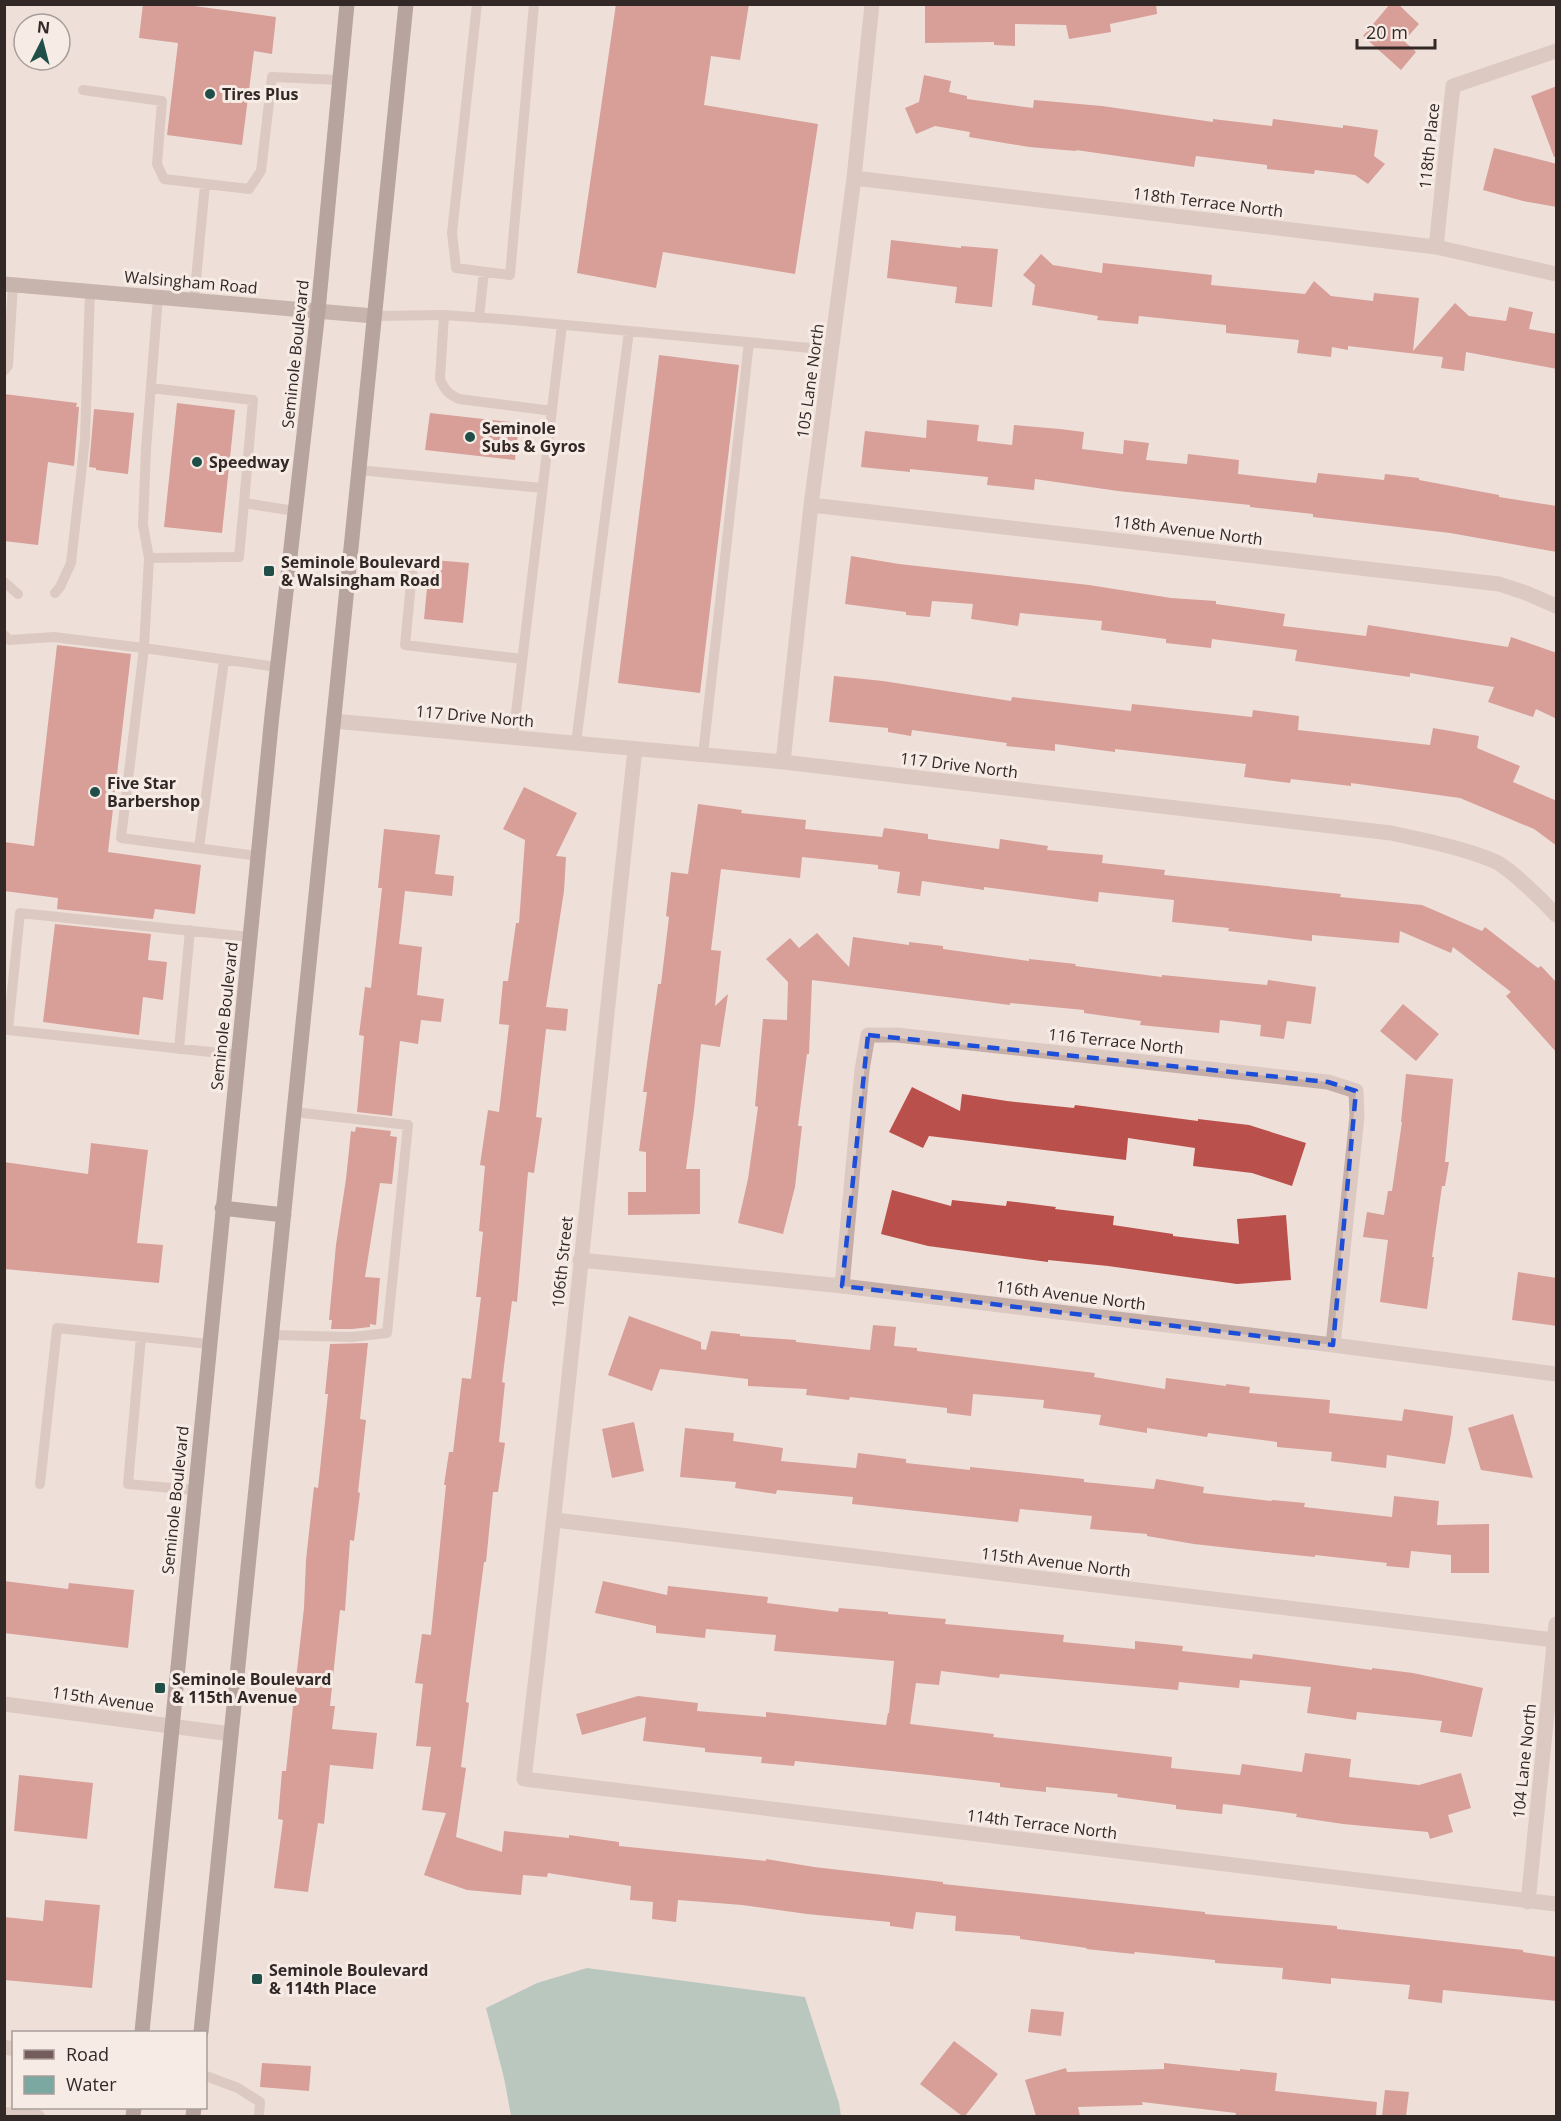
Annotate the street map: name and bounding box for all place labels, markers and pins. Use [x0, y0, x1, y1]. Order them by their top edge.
place label: Tires Plus [222, 83, 298, 105]
marker: Tires Plus [203, 87, 217, 101]
place label: Seminole Subs & Gyros [482, 417, 586, 457]
marker: Seminole Subs & Gyros [463, 430, 477, 444]
place label: Speedway [209, 451, 290, 473]
marker: Speedway [190, 455, 204, 469]
place label: Seminole Boulevard & Walsingham Road [281, 551, 440, 591]
marker: Seminole Boulevard & Walsingham Road [262, 564, 276, 578]
place label: Five Star Barbershop [107, 772, 200, 812]
marker: Five Star Barbershop [88, 785, 102, 799]
place label: Seminole Boulevard & 115th Avenue [172, 1668, 331, 1708]
marker: Seminole Boulevard & 115th Avenue [153, 1681, 167, 1695]
place label: Seminole Boulevard & 114th Place [269, 1959, 428, 1999]
marker: Seminole Boulevard & 114th Place [250, 1972, 264, 1986]

